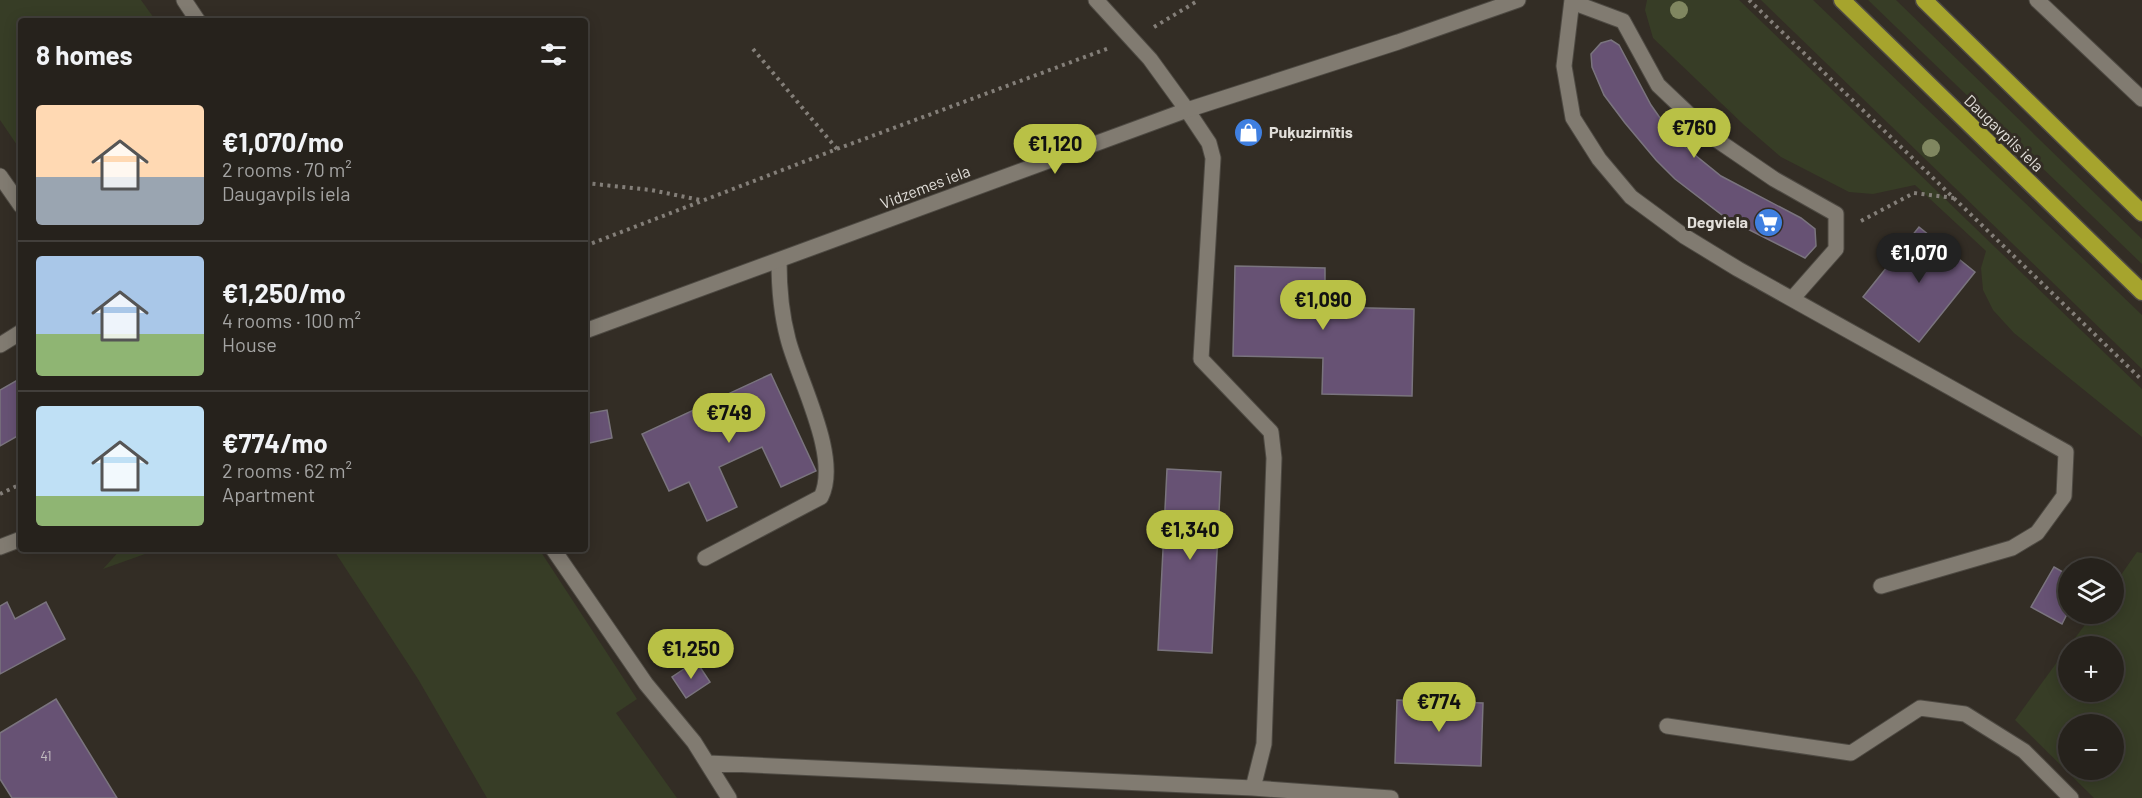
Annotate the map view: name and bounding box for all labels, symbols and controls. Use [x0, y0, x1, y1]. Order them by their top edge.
icon: filters [537, 38, 570, 71]
text: 8 homes [36, 39, 133, 70]
street label: Daugavpils iela [1961, 90, 2048, 175]
pin: €760 [1658, 108, 1730, 159]
text: €760 [1672, 115, 1716, 139]
shop icon: Puķuzirnītis [1232, 116, 1264, 148]
place label: Puķuzirnītis [1269, 122, 1353, 141]
pin: €1,120 [1006, 124, 1104, 175]
text: €1,070/mo [222, 126, 344, 157]
icon: home [84, 129, 156, 201]
text: €1,120 [1028, 131, 1082, 155]
text: 2 rooms · 70 m² [222, 157, 352, 181]
street label: Vidzemes iela [877, 161, 972, 212]
text: Daugavpils iela [222, 181, 350, 205]
supermarket icon: Degviela [1753, 206, 1785, 238]
place label: Degviela [1687, 212, 1748, 231]
pin: €1,070 [1870, 233, 1968, 284]
text: €1,070 [1890, 240, 1948, 264]
text: €1,250/mo [222, 277, 346, 308]
icon: home [84, 280, 156, 352]
pin: €1,090 [1274, 280, 1372, 331]
text: €1,090 [1294, 287, 1352, 311]
text: 4 rooms · 100 m² [222, 308, 361, 332]
text: House [222, 332, 277, 356]
pin: €749 [693, 393, 765, 444]
text: €749 [706, 400, 752, 424]
text: €774/mo [222, 427, 328, 458]
icon: home [84, 430, 156, 502]
text: 2 rooms · 62 m² [222, 458, 352, 482]
text: Apartment [222, 482, 315, 506]
pin: €1,340 [1141, 510, 1239, 561]
text: €1,340 [1160, 517, 1220, 541]
map controls [2058, 558, 2124, 780]
button: layers [2058, 558, 2124, 624]
pin: €1,250 [642, 629, 740, 680]
text: €1,250 [662, 636, 720, 660]
button: + [2058, 636, 2124, 702]
pin: €774 [1403, 682, 1475, 733]
text: €774 [1417, 689, 1461, 713]
button: − [2058, 714, 2124, 780]
house number: 41 [40, 747, 52, 764]

